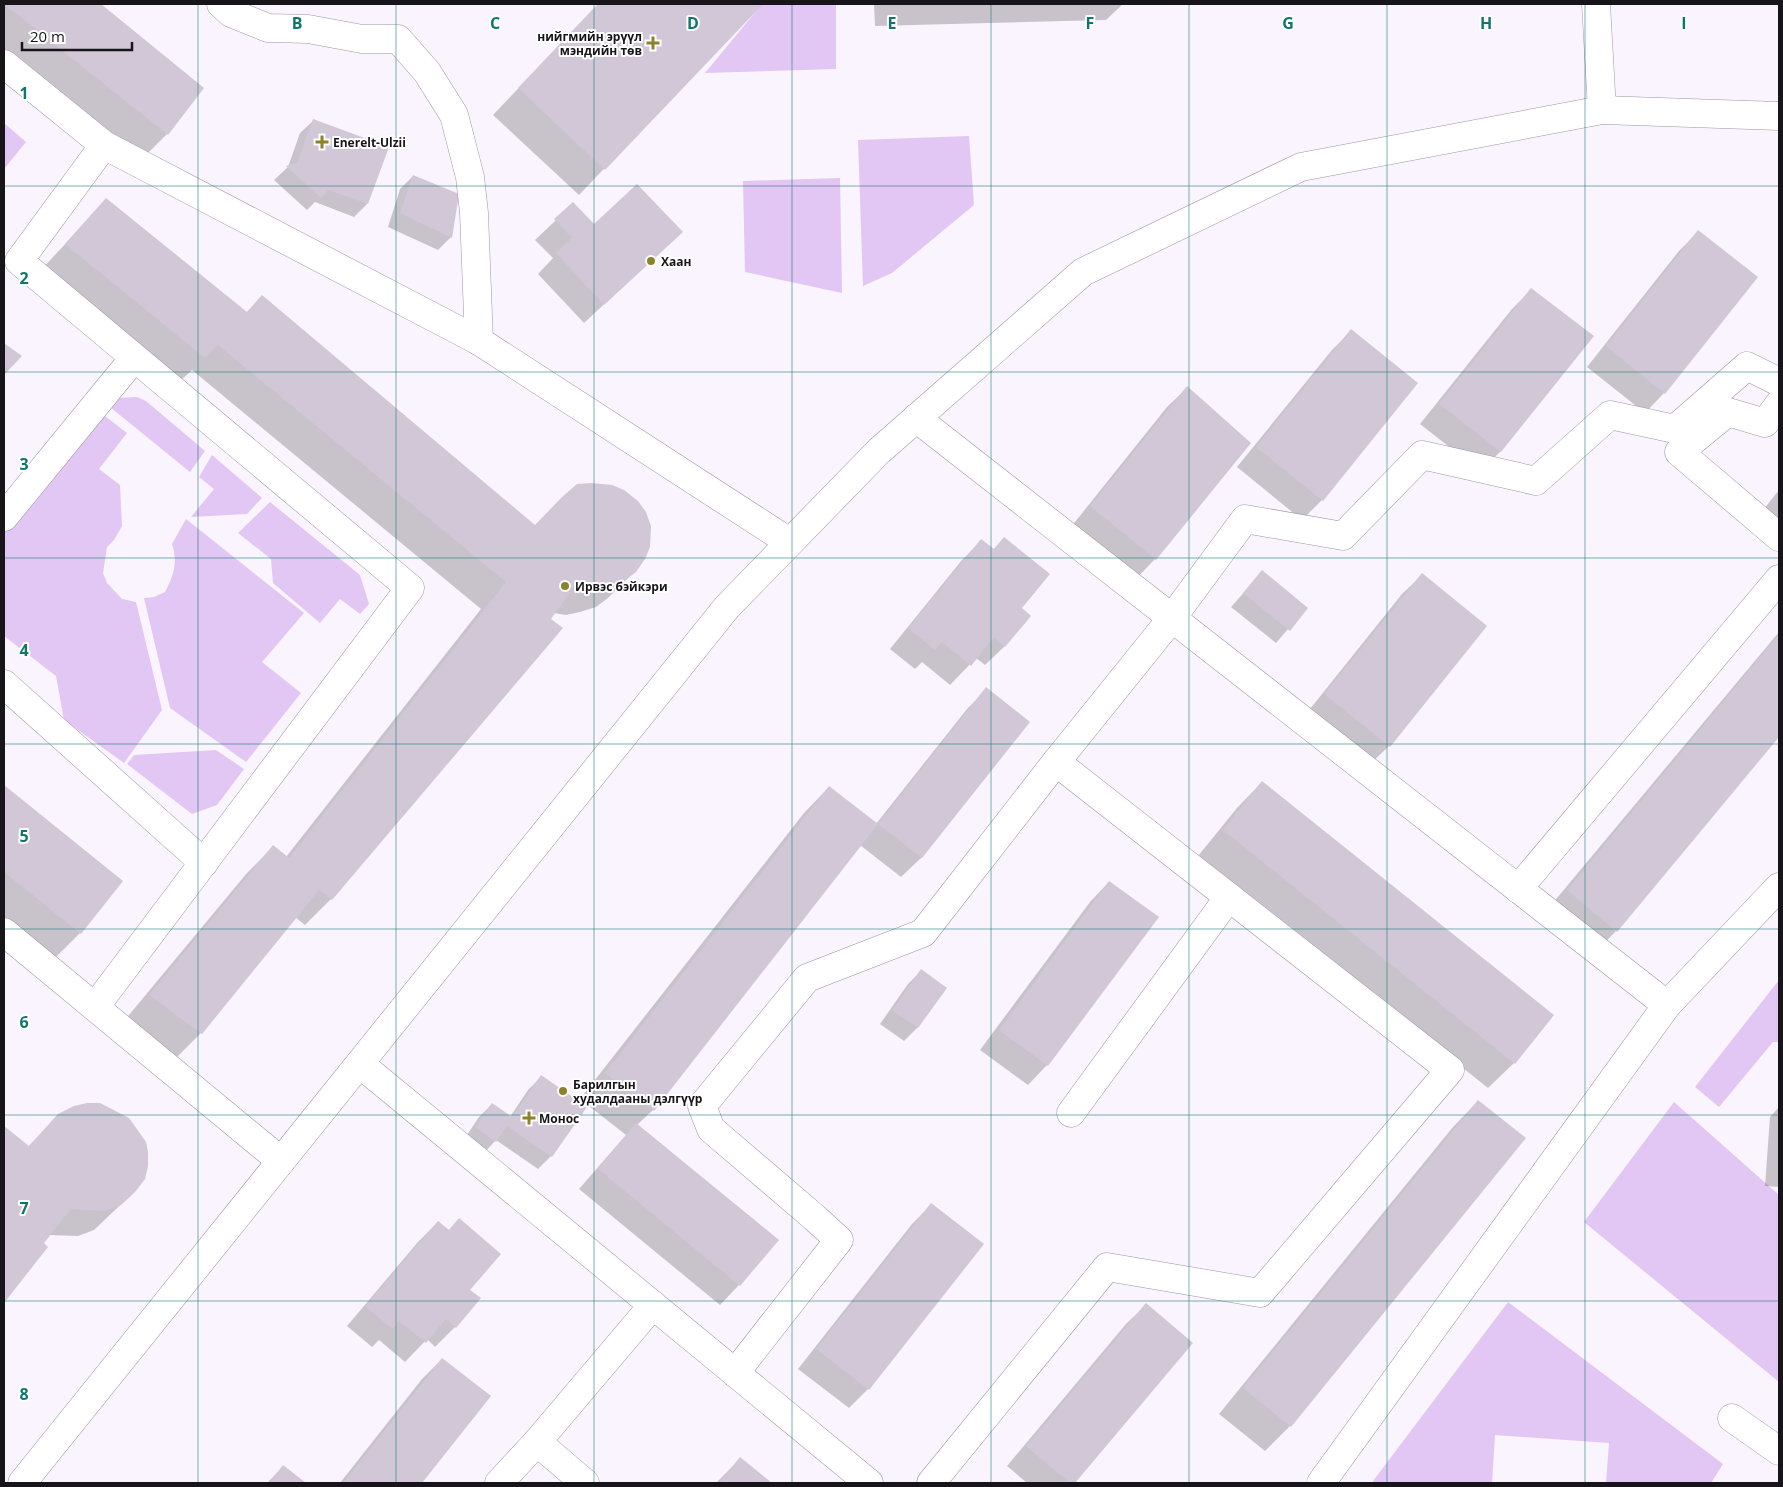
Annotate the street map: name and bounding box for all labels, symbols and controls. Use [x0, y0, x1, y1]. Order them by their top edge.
text: B [292, 12, 302, 34]
text: C [490, 12, 500, 34]
text: D [687, 12, 699, 34]
text: E [888, 12, 897, 34]
text: F [1086, 12, 1094, 34]
text: G [1282, 12, 1294, 34]
text: H [1480, 12, 1492, 34]
text: I [1681, 12, 1687, 34]
scale bar [22, 20, 132, 52]
text: 20 m [30, 26, 65, 46]
place label: нийгмийн эрүүл мэндийн төв [537, 28, 642, 59]
marker: нийгмийн эрүүл мэндийн төв [646, 36, 660, 50]
text: 1 [19, 82, 29, 104]
place label: Enerelt-Ulzii [333, 134, 406, 151]
marker: Enerelt-Ulzii [315, 135, 329, 149]
place label: Хаан [661, 253, 692, 270]
marker: Хаан [645, 255, 657, 267]
text: 2 [19, 267, 29, 289]
text: 3 [19, 453, 29, 475]
place label: Ирвэс бэйкэри [575, 578, 668, 595]
marker: Ирвэс бэйкэри [559, 580, 571, 592]
text: 4 [19, 639, 29, 661]
text: 5 [19, 825, 29, 847]
text: 6 [19, 1011, 29, 1033]
place label: Барилгын худалдааны дэлгүүр [573, 1076, 703, 1107]
marker: Барилгын худалдааны дэлгүүр [557, 1085, 569, 1097]
place label: Монос [539, 1110, 579, 1127]
marker: Монос [523, 1112, 535, 1124]
text: 7 [19, 1197, 29, 1219]
text: 8 [19, 1383, 29, 1405]

